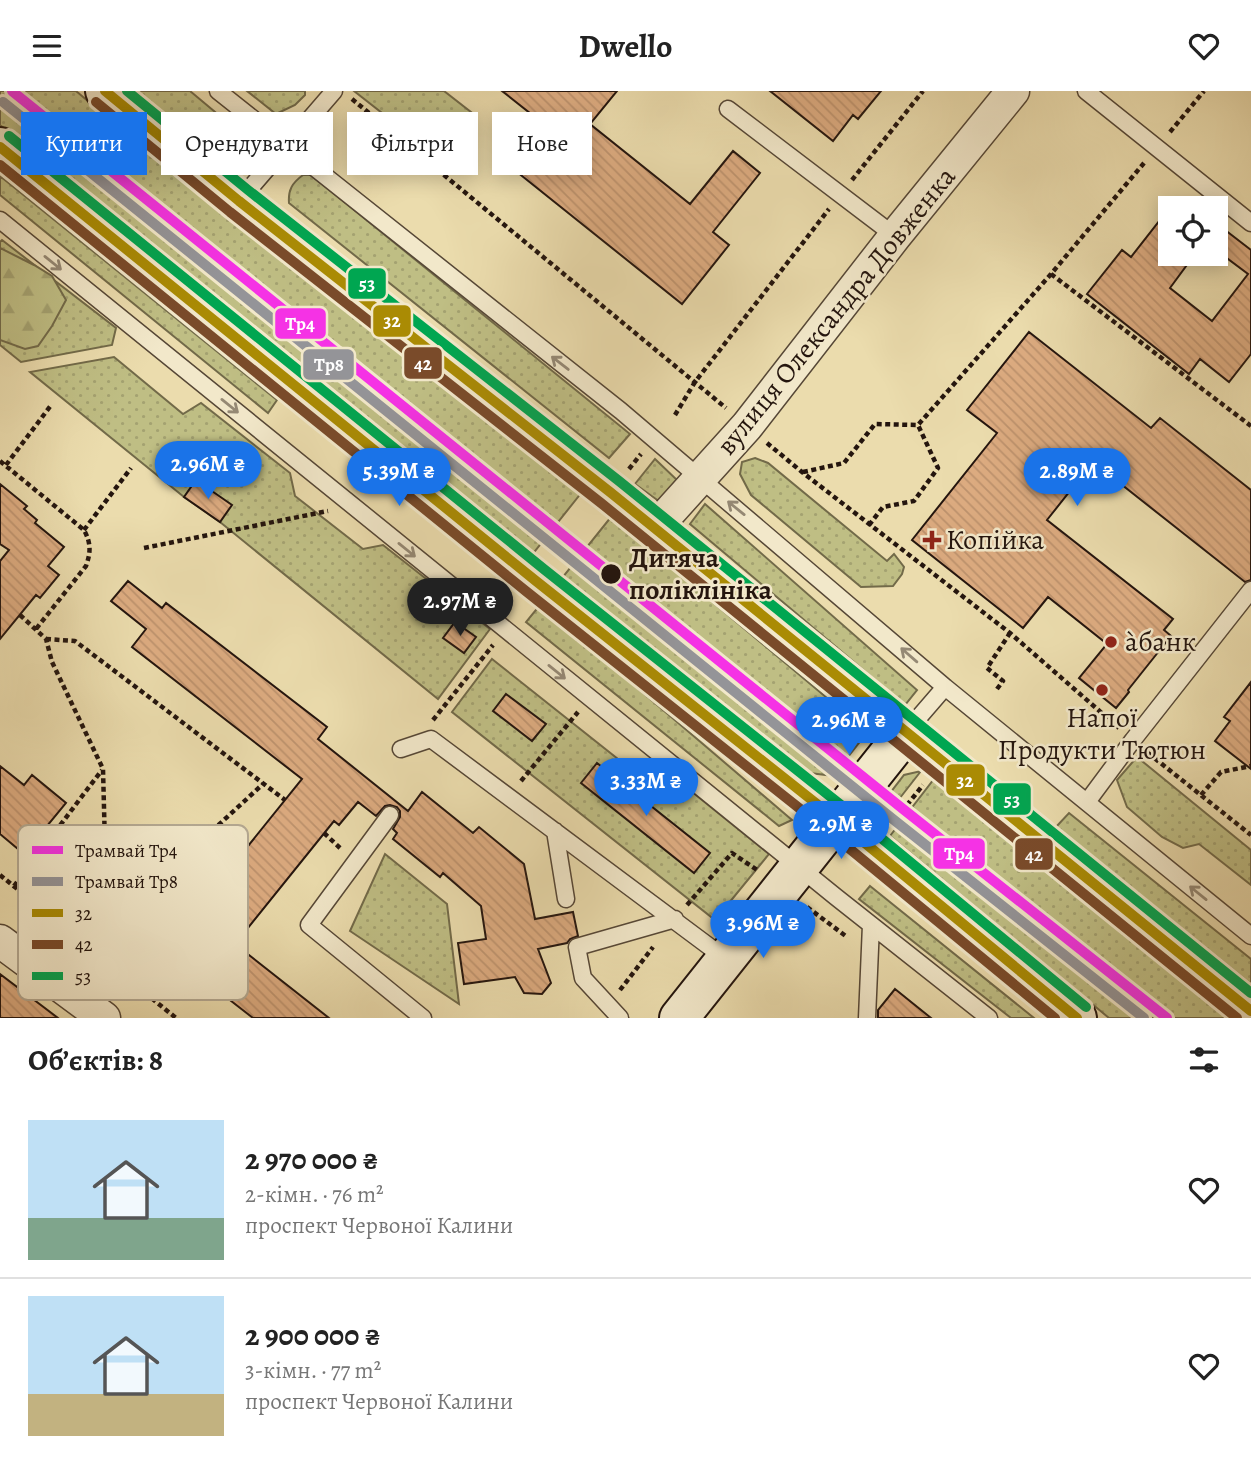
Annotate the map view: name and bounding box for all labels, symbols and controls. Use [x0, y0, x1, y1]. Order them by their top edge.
text: Dwello [579, 24, 672, 68]
icon: menu [28, 27, 66, 65]
icon: heart [1185, 27, 1223, 65]
chip: Купити [21, 112, 147, 175]
chip: Орендувати [161, 112, 333, 175]
chip: Фільтри [347, 112, 478, 175]
chip: Нове [492, 112, 592, 175]
street label: вулиця Олександра Довженка [708, 159, 964, 463]
map controls [1158, 196, 1228, 266]
button: locate [1158, 196, 1228, 266]
one-way arrow [44, 255, 62, 271]
line badge: 53 [347, 267, 387, 300]
text: 53 [359, 271, 375, 297]
line badge: 32 [372, 304, 412, 338]
line badge: Тр4 [274, 307, 327, 340]
text: 32 [383, 308, 401, 334]
text: Тр4 [285, 311, 315, 337]
line badge: 42 [403, 346, 443, 380]
line badge: Тр8 [302, 348, 355, 381]
text: 42 [414, 351, 432, 377]
text: Тр8 [314, 352, 344, 378]
one-way arrow [552, 355, 570, 370]
one-way arrow [220, 399, 238, 414]
pin: 2.96M ₴ [143, 441, 273, 501]
text: 2.96M ₴ [171, 448, 245, 479]
pin: 5.39M ₴ [334, 449, 464, 508]
pin: 2.89M ₴ [1012, 449, 1142, 508]
text: 5.39M ₴ [363, 455, 435, 486]
text: 2.89M ₴ [1040, 455, 1114, 486]
one-way arrow [727, 500, 745, 515]
place label: Копійка [946, 521, 1044, 559]
marker: Копійка [924, 532, 940, 548]
place label: Дитяча поліклініка [629, 539, 773, 609]
one-way arrow [397, 542, 415, 557]
marker: Дитяча поліклініка [599, 562, 623, 586]
pin: 2.97M ₴ [395, 579, 525, 638]
text: 2.97M ₴ [423, 585, 497, 616]
place label: а̀банк [1125, 623, 1196, 661]
marker: а̀банк [1103, 634, 1119, 650]
one-way arrow [900, 647, 918, 663]
one-way arrow [548, 664, 566, 680]
marker: Напої Продукти Тютюн [1094, 682, 1110, 698]
pin: 2.96M ₴ [784, 697, 914, 757]
place label: Напої Продукти Тютюн [998, 699, 1206, 769]
text: 2.96M ₴ [812, 704, 886, 735]
pin: 3.33M ₴ [581, 759, 711, 818]
line badge: 32 [945, 763, 986, 797]
text: 3.33M ₴ [610, 765, 682, 796]
text: 32 [956, 768, 974, 794]
line badge: 53 [992, 782, 1032, 816]
text: 53 [1004, 787, 1020, 813]
pin: 2.9M ₴ [784, 801, 898, 861]
text: 2.9M ₴ [809, 808, 873, 839]
legend [18, 825, 248, 1000]
line badge: Тр4 [932, 837, 986, 870]
line badge: 42 [1014, 837, 1054, 871]
text: Трамвай Тр4 [75, 838, 178, 864]
text: Тр4 [944, 841, 974, 867]
text: 42 [1025, 842, 1043, 868]
text: Трамвай Тр8 [75, 869, 178, 895]
one-way arrow [1190, 885, 1208, 900]
text: 32 [75, 901, 92, 927]
pin: 3.96M ₴ [698, 901, 828, 960]
text: 3.96M ₴ [726, 907, 800, 938]
text: 42 [75, 932, 93, 958]
text: 53 [75, 964, 91, 990]
text: Об’єктів: 8 [28, 1040, 163, 1080]
icon: filters [1185, 1041, 1223, 1079]
text: 2 970 000 ₴ [245, 1139, 378, 1179]
icon: home [84, 1148, 168, 1232]
icon: heart [1185, 1171, 1223, 1209]
text: 2-кімн. · 76 m² [245, 1179, 384, 1210]
text: проспект Червоної Калини [245, 1210, 513, 1241]
text: 2 900 000 ₴ [245, 1315, 381, 1355]
icon: home [84, 1324, 168, 1408]
icon: heart [1185, 1347, 1223, 1385]
text: 3-кімн. · 77 m² [245, 1355, 381, 1386]
text: проспект Червоної Калини [245, 1386, 513, 1417]

